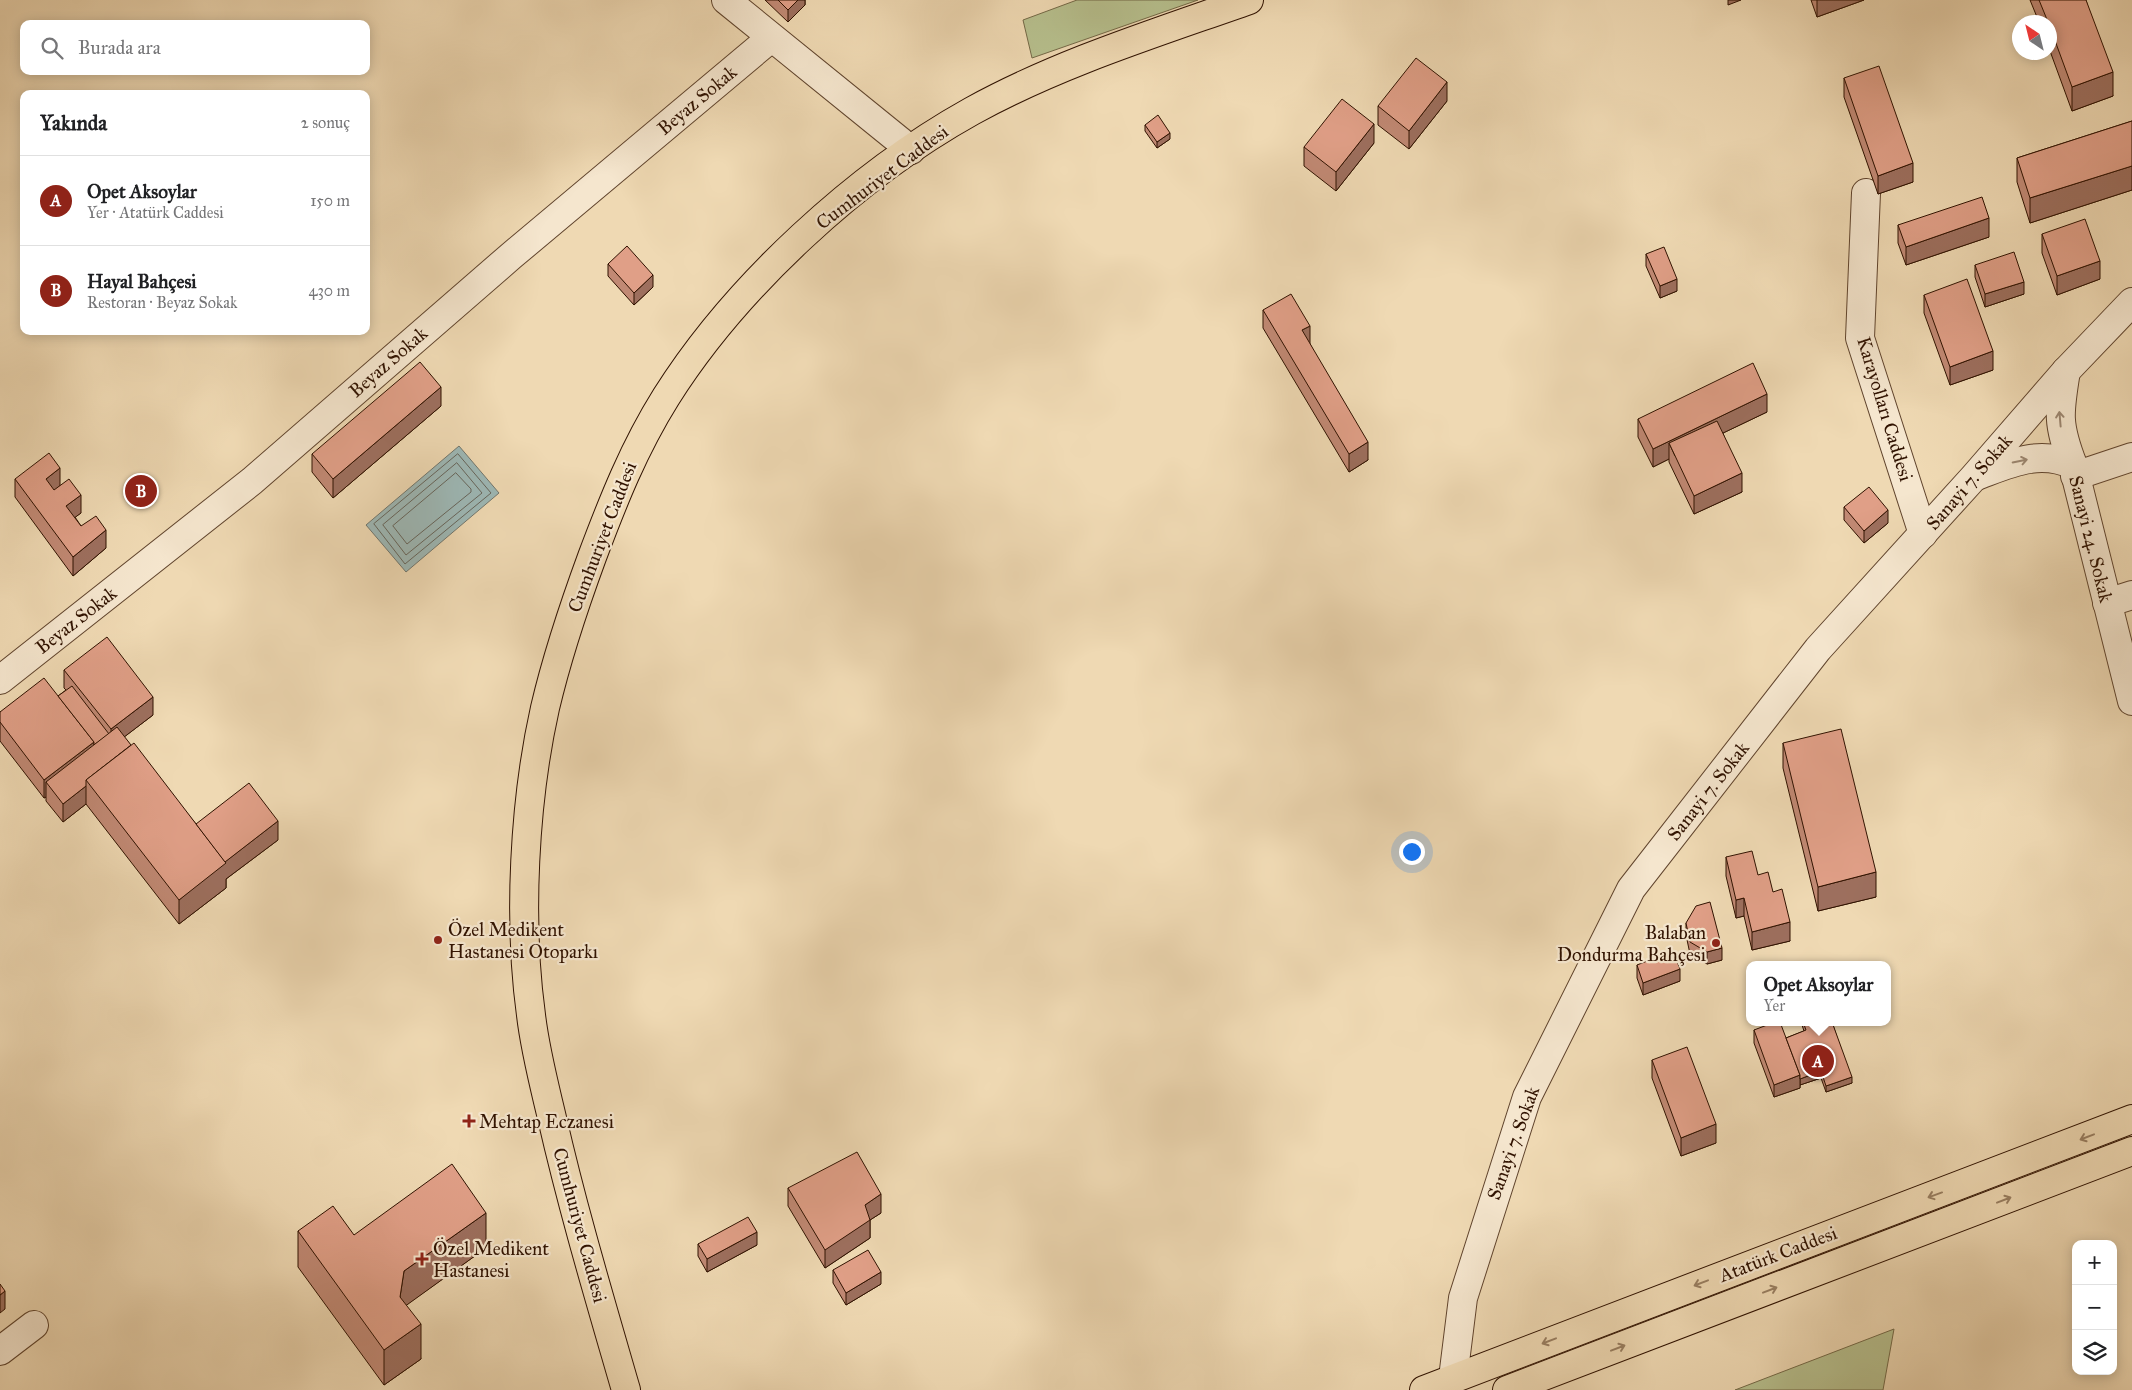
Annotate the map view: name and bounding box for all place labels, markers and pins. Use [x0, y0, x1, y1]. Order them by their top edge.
pin: B [125, 472, 157, 510]
place label: Özel Medikent Hastanesi Otoparkı [448, 918, 598, 963]
place label: Balaban Dondurma Bahçesi [1557, 921, 1706, 966]
marker: Özel Medikent Hastanesi Otoparkı [432, 934, 444, 946]
marker: Balaban Dondurma Bahçesi [1710, 937, 1722, 949]
pin: A [1802, 1042, 1834, 1080]
place label: Mehtap Eczanesi [479, 1110, 614, 1133]
marker: Mehtap Eczanesi [463, 1115, 475, 1127]
place label: Özel Medikent Hastanesi [433, 1237, 549, 1282]
marker: Özel Medikent Hastanesi [415, 1252, 429, 1266]

